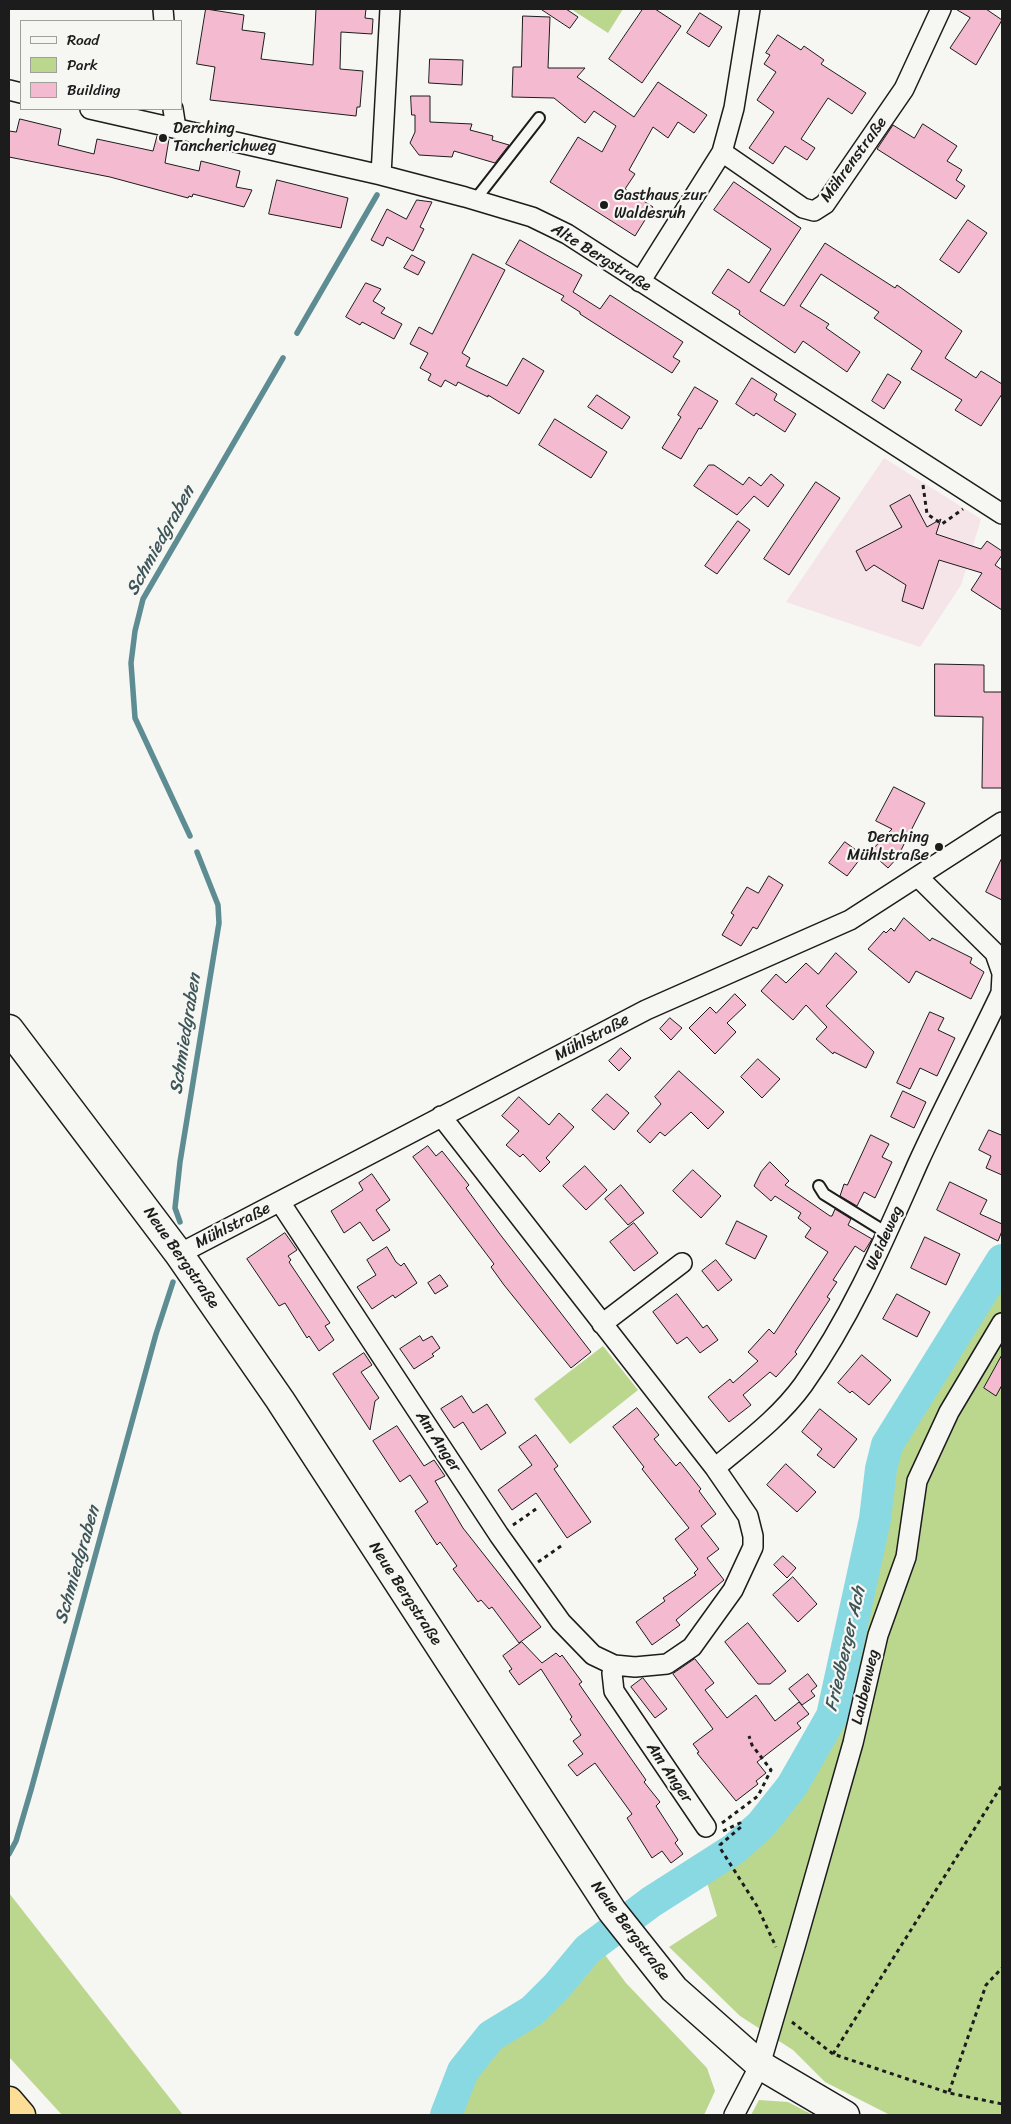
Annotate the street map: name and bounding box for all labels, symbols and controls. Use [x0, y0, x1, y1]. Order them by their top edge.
legend [20, 20, 182, 110]
text: Road [67, 27, 99, 53]
text: Park [67, 52, 98, 78]
text: Building [67, 77, 121, 103]
street label: Mährenstraße [817, 114, 891, 206]
place label: Derching Tancherichweg [173, 119, 276, 157]
marker: Derching Tancherichweg [157, 132, 169, 144]
place label: Gasthaus zur Waldesruh [614, 186, 706, 224]
marker: Gasthaus zur Waldesruh [598, 199, 610, 211]
street label: Alte Bergstraße [547, 220, 655, 296]
water label: Schmiedgraben [122, 483, 200, 599]
place label: Derching Mühlstraße [847, 828, 929, 866]
marker: Derching Mühlstraße [933, 841, 945, 853]
water label: Schmiedgraben [166, 972, 206, 1096]
street label: Mühlstraße [551, 1010, 633, 1066]
street label: Mühlstraße [192, 1199, 274, 1253]
street label: Weideweg [862, 1203, 908, 1273]
street label: Neue Bergstraße [139, 1204, 223, 1312]
street label: Am Anger [411, 1408, 465, 1476]
water label: Schmiedgraben [51, 1504, 105, 1626]
street label: Neue Bergstraße [364, 1539, 446, 1649]
water label: Friedberger Ach [821, 1585, 871, 1713]
street label: Laubenweg [848, 1648, 884, 1726]
street label: Am Anger [642, 1739, 696, 1807]
street label: Neue Bergstraße [586, 1877, 674, 1985]

